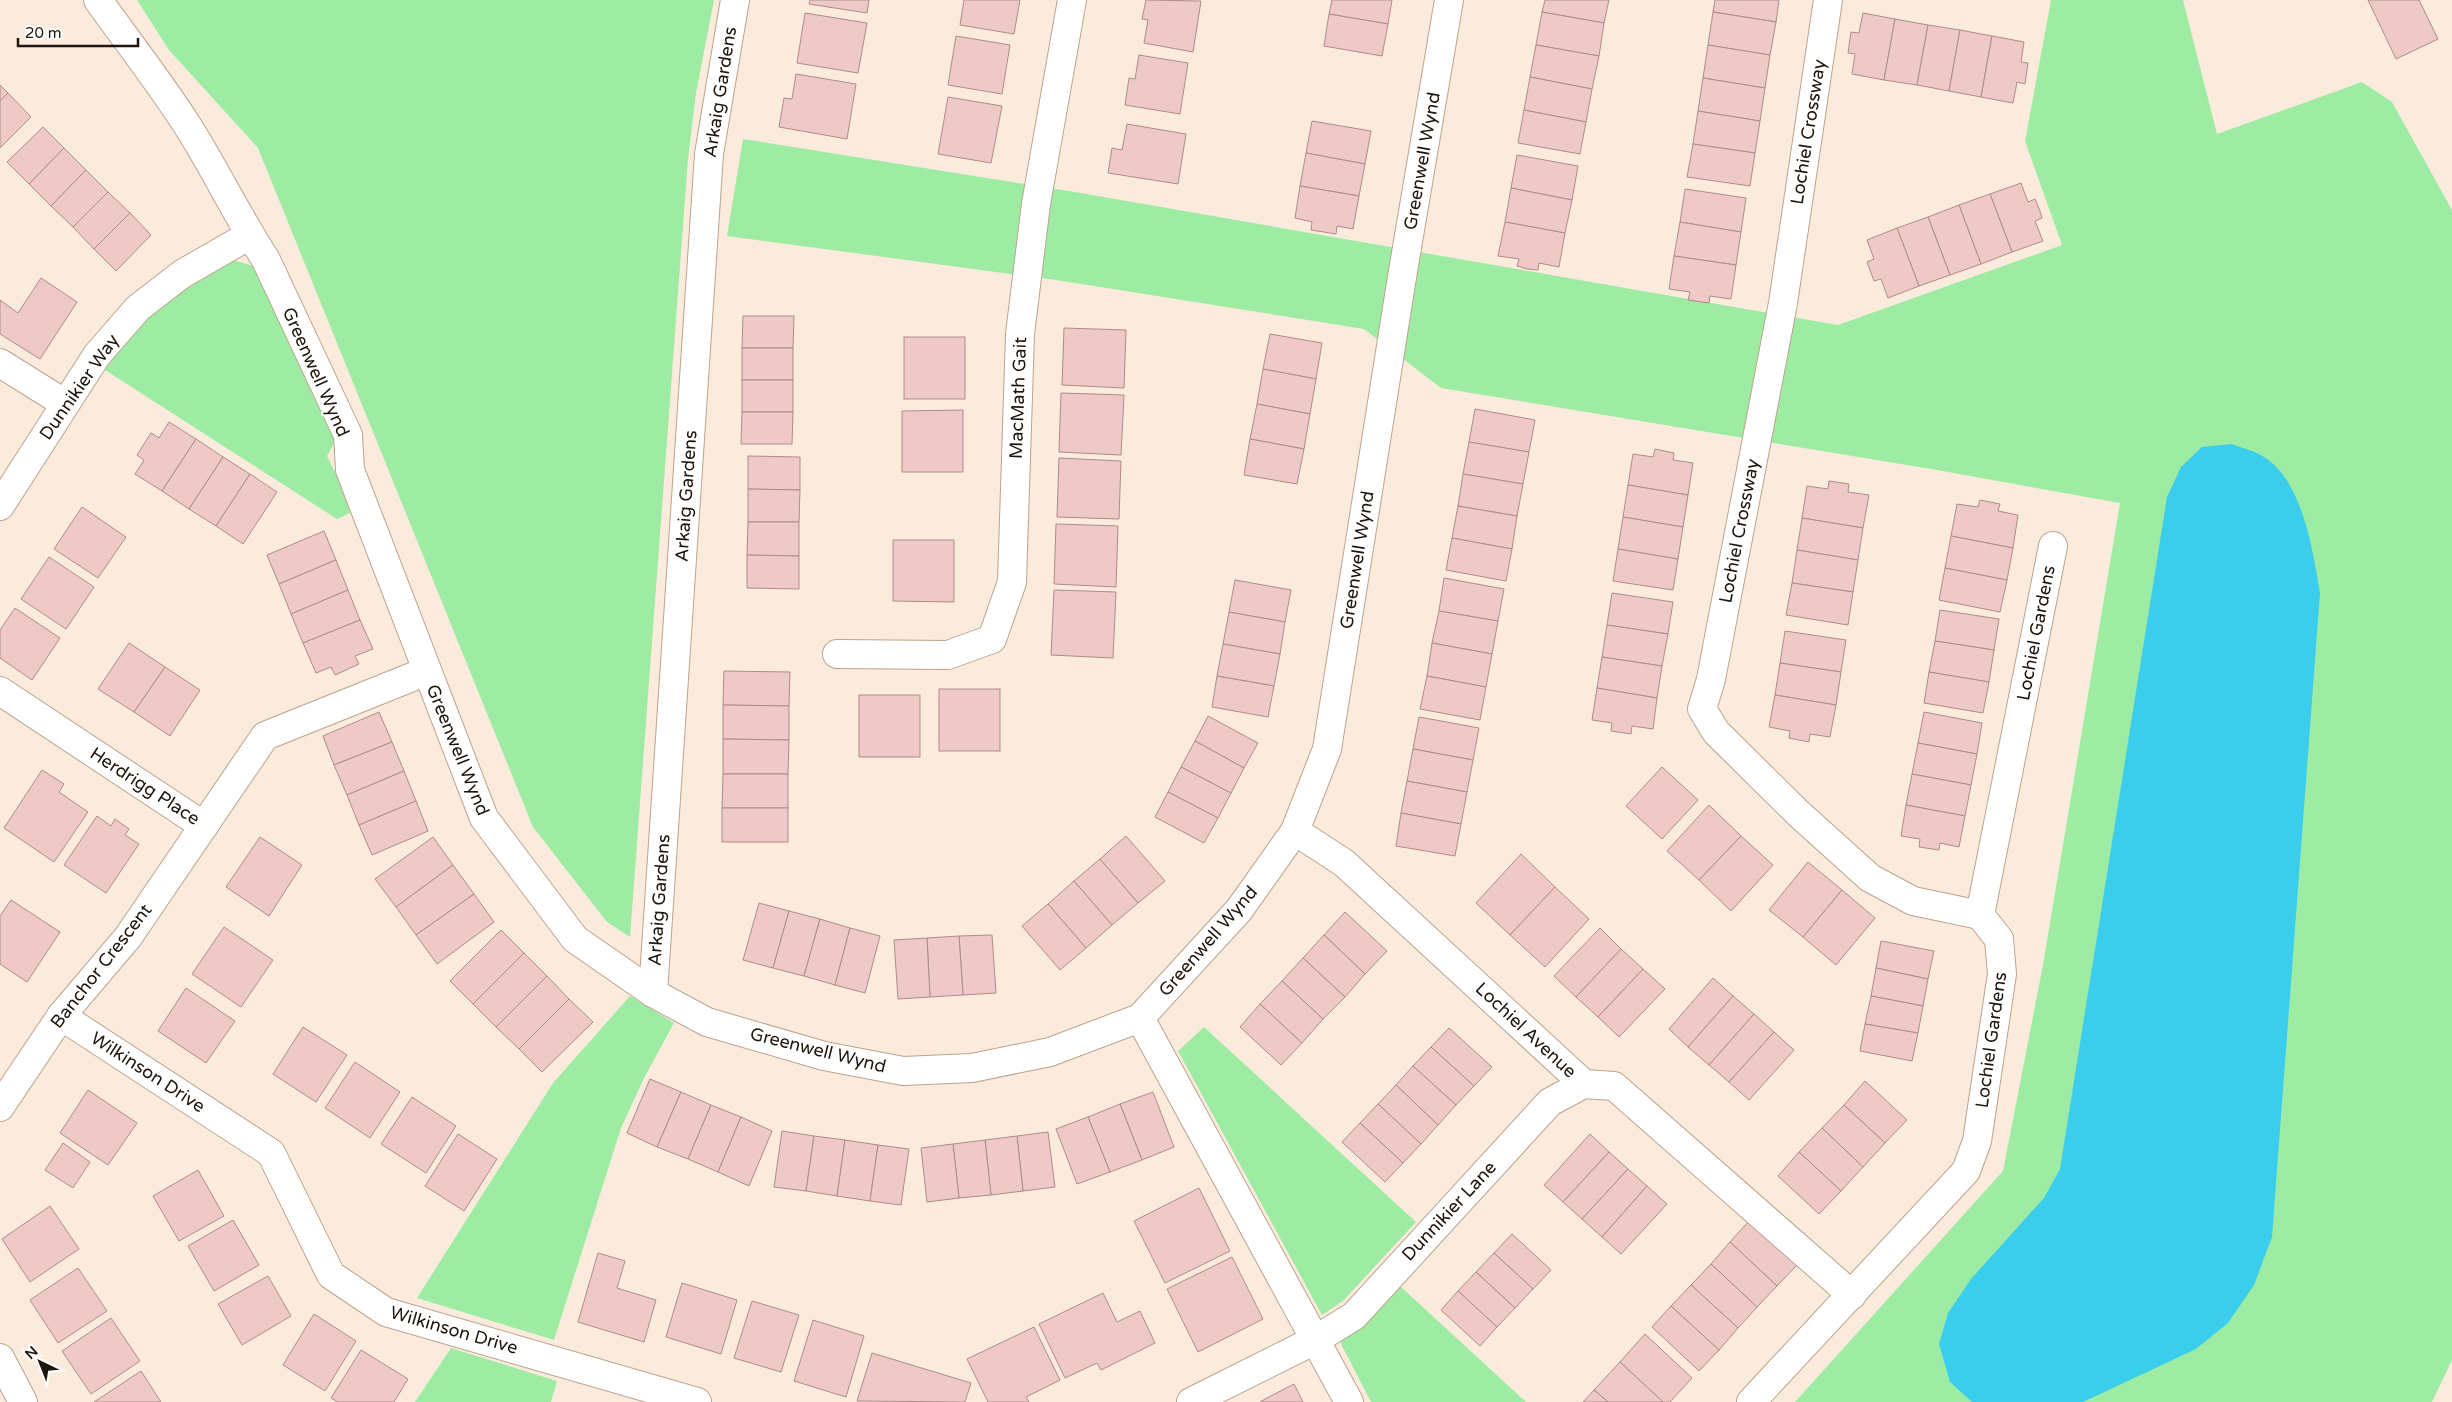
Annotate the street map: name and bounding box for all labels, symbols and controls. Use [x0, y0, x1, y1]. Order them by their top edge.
scale bar [18, 15, 138, 47]
text: 20 m [25, 24, 62, 42]
street label: Arkaig Gardens [699, 25, 741, 159]
street label: Lochiel Crossway [1786, 58, 1830, 206]
street label: Greenwell Wynd [1399, 90, 1445, 232]
street label: Greenwell Wynd [278, 304, 354, 440]
street label: Dunnikier Way [34, 330, 124, 444]
street label: MacMath Gait [1005, 337, 1031, 459]
street label: Arkaig Gardens [670, 429, 702, 563]
street label: Lochiel Crossway [1714, 457, 1764, 605]
street label: Greenwell Wynd [1335, 489, 1379, 631]
street label: Lochiel Gardens [2012, 564, 2060, 702]
street label: Greenwell Wynd [422, 681, 494, 819]
street label: Herdrigg Place [86, 742, 204, 830]
street label: Arkaig Gardens [643, 833, 675, 967]
street label: Greenwell Wynd [1154, 881, 1262, 1001]
street label: Banchor Crescent [46, 899, 156, 1033]
street label: Lochiel Gardens [1971, 971, 2011, 1109]
street label: Lochiel Avenue [1471, 978, 1581, 1082]
street label: Greenwell Wynd [748, 1022, 888, 1078]
street label: Wilkinson Drive [87, 1027, 209, 1117]
street label: Dunnikier Lane [1397, 1157, 1501, 1265]
street label: Wilkinson Drive [388, 1301, 520, 1359]
north arrow [15, 1337, 65, 1387]
text: N [22, 1343, 41, 1363]

